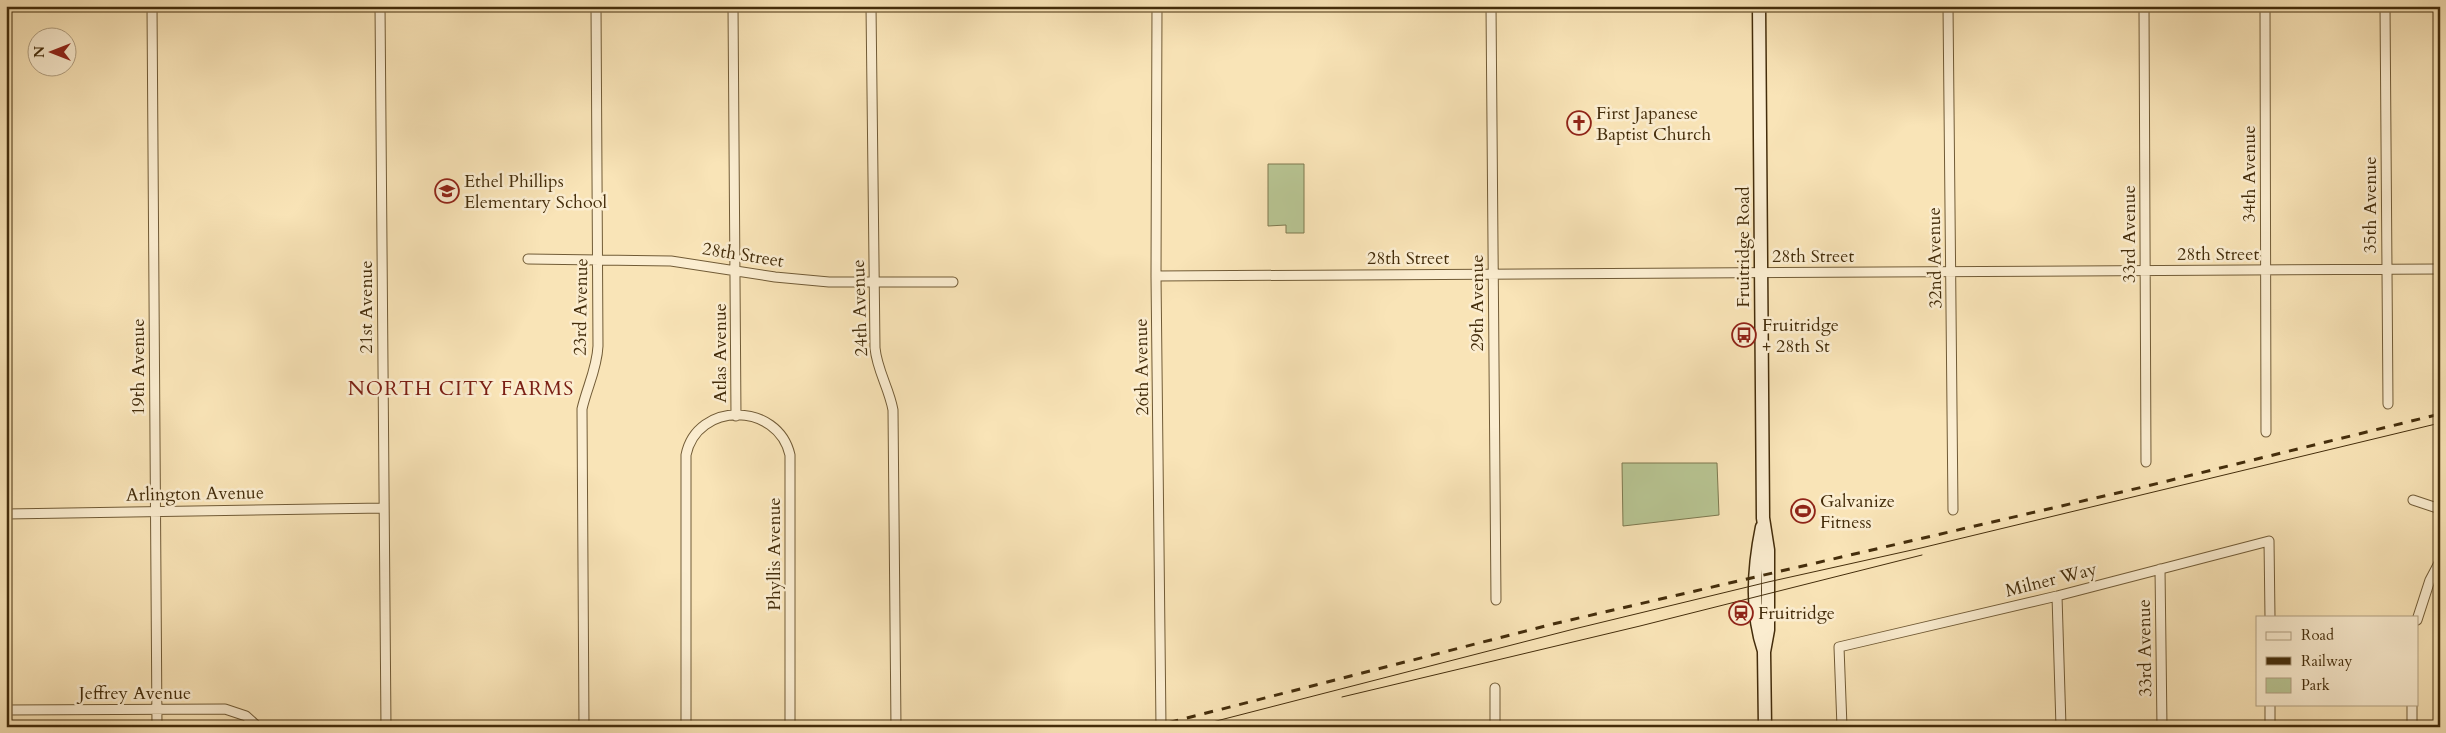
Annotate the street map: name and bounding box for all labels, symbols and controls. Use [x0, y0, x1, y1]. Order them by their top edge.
north arrow [28, 28, 78, 78]
text: N [30, 46, 49, 58]
place label: First Japanese Baptist Church [1596, 101, 1711, 147]
church icon: First Japanese Baptist Church [1566, 110, 1592, 136]
street label: 34th Avenue [2237, 125, 2262, 223]
street label: 35th Avenue [2358, 156, 2383, 254]
place label: Ethel Phillips Elementary School [464, 169, 607, 215]
school or university icon: Ethel Phillips Elementary School [434, 178, 460, 204]
street label: 33rd Avenue [2117, 185, 2142, 283]
street label: Fruitridge Road [1731, 186, 1756, 308]
street label: 32nd Avenue [1922, 207, 1948, 309]
street label: 28th Street [700, 236, 786, 274]
street label: 28th Street [2177, 242, 2259, 267]
street label: 28th Street [1772, 244, 1854, 269]
street label: 28th Street [1367, 246, 1449, 271]
street label: 29th Avenue [1465, 254, 1490, 352]
street label: 23rd Avenue [568, 258, 594, 356]
street label: 24th Avenue [846, 259, 874, 357]
street label: 21st Avenue [354, 260, 379, 354]
street label: Atlas Avenue [708, 303, 733, 403]
place label: Fruitridge + 28th St [1762, 313, 1839, 359]
street label: 19th Avenue [126, 318, 151, 416]
street label: 26th Avenue [1129, 318, 1155, 416]
bus stop icon: Fruitridge + 28th St [1731, 322, 1757, 348]
district label: NORTH CITY FARMS [348, 375, 574, 402]
street label: Arlington Avenue [126, 480, 264, 508]
place label: Galvanize Fitness [1820, 489, 1895, 535]
street label: Phyllis Avenue [762, 497, 787, 611]
sports icon: Galvanize Fitness [1790, 498, 1816, 524]
street label: Milner Way [2003, 556, 2100, 603]
street label: 33rd Avenue [2132, 599, 2158, 697]
station icon: Fruitridge [1728, 600, 1754, 626]
place label: Fruitridge [1758, 601, 1835, 626]
legend [2256, 616, 2418, 706]
text: Road [2301, 625, 2334, 645]
text: Railway [2301, 651, 2352, 671]
text: Park [2301, 675, 2330, 695]
street label: Jeffrey Avenue [76, 681, 191, 706]

